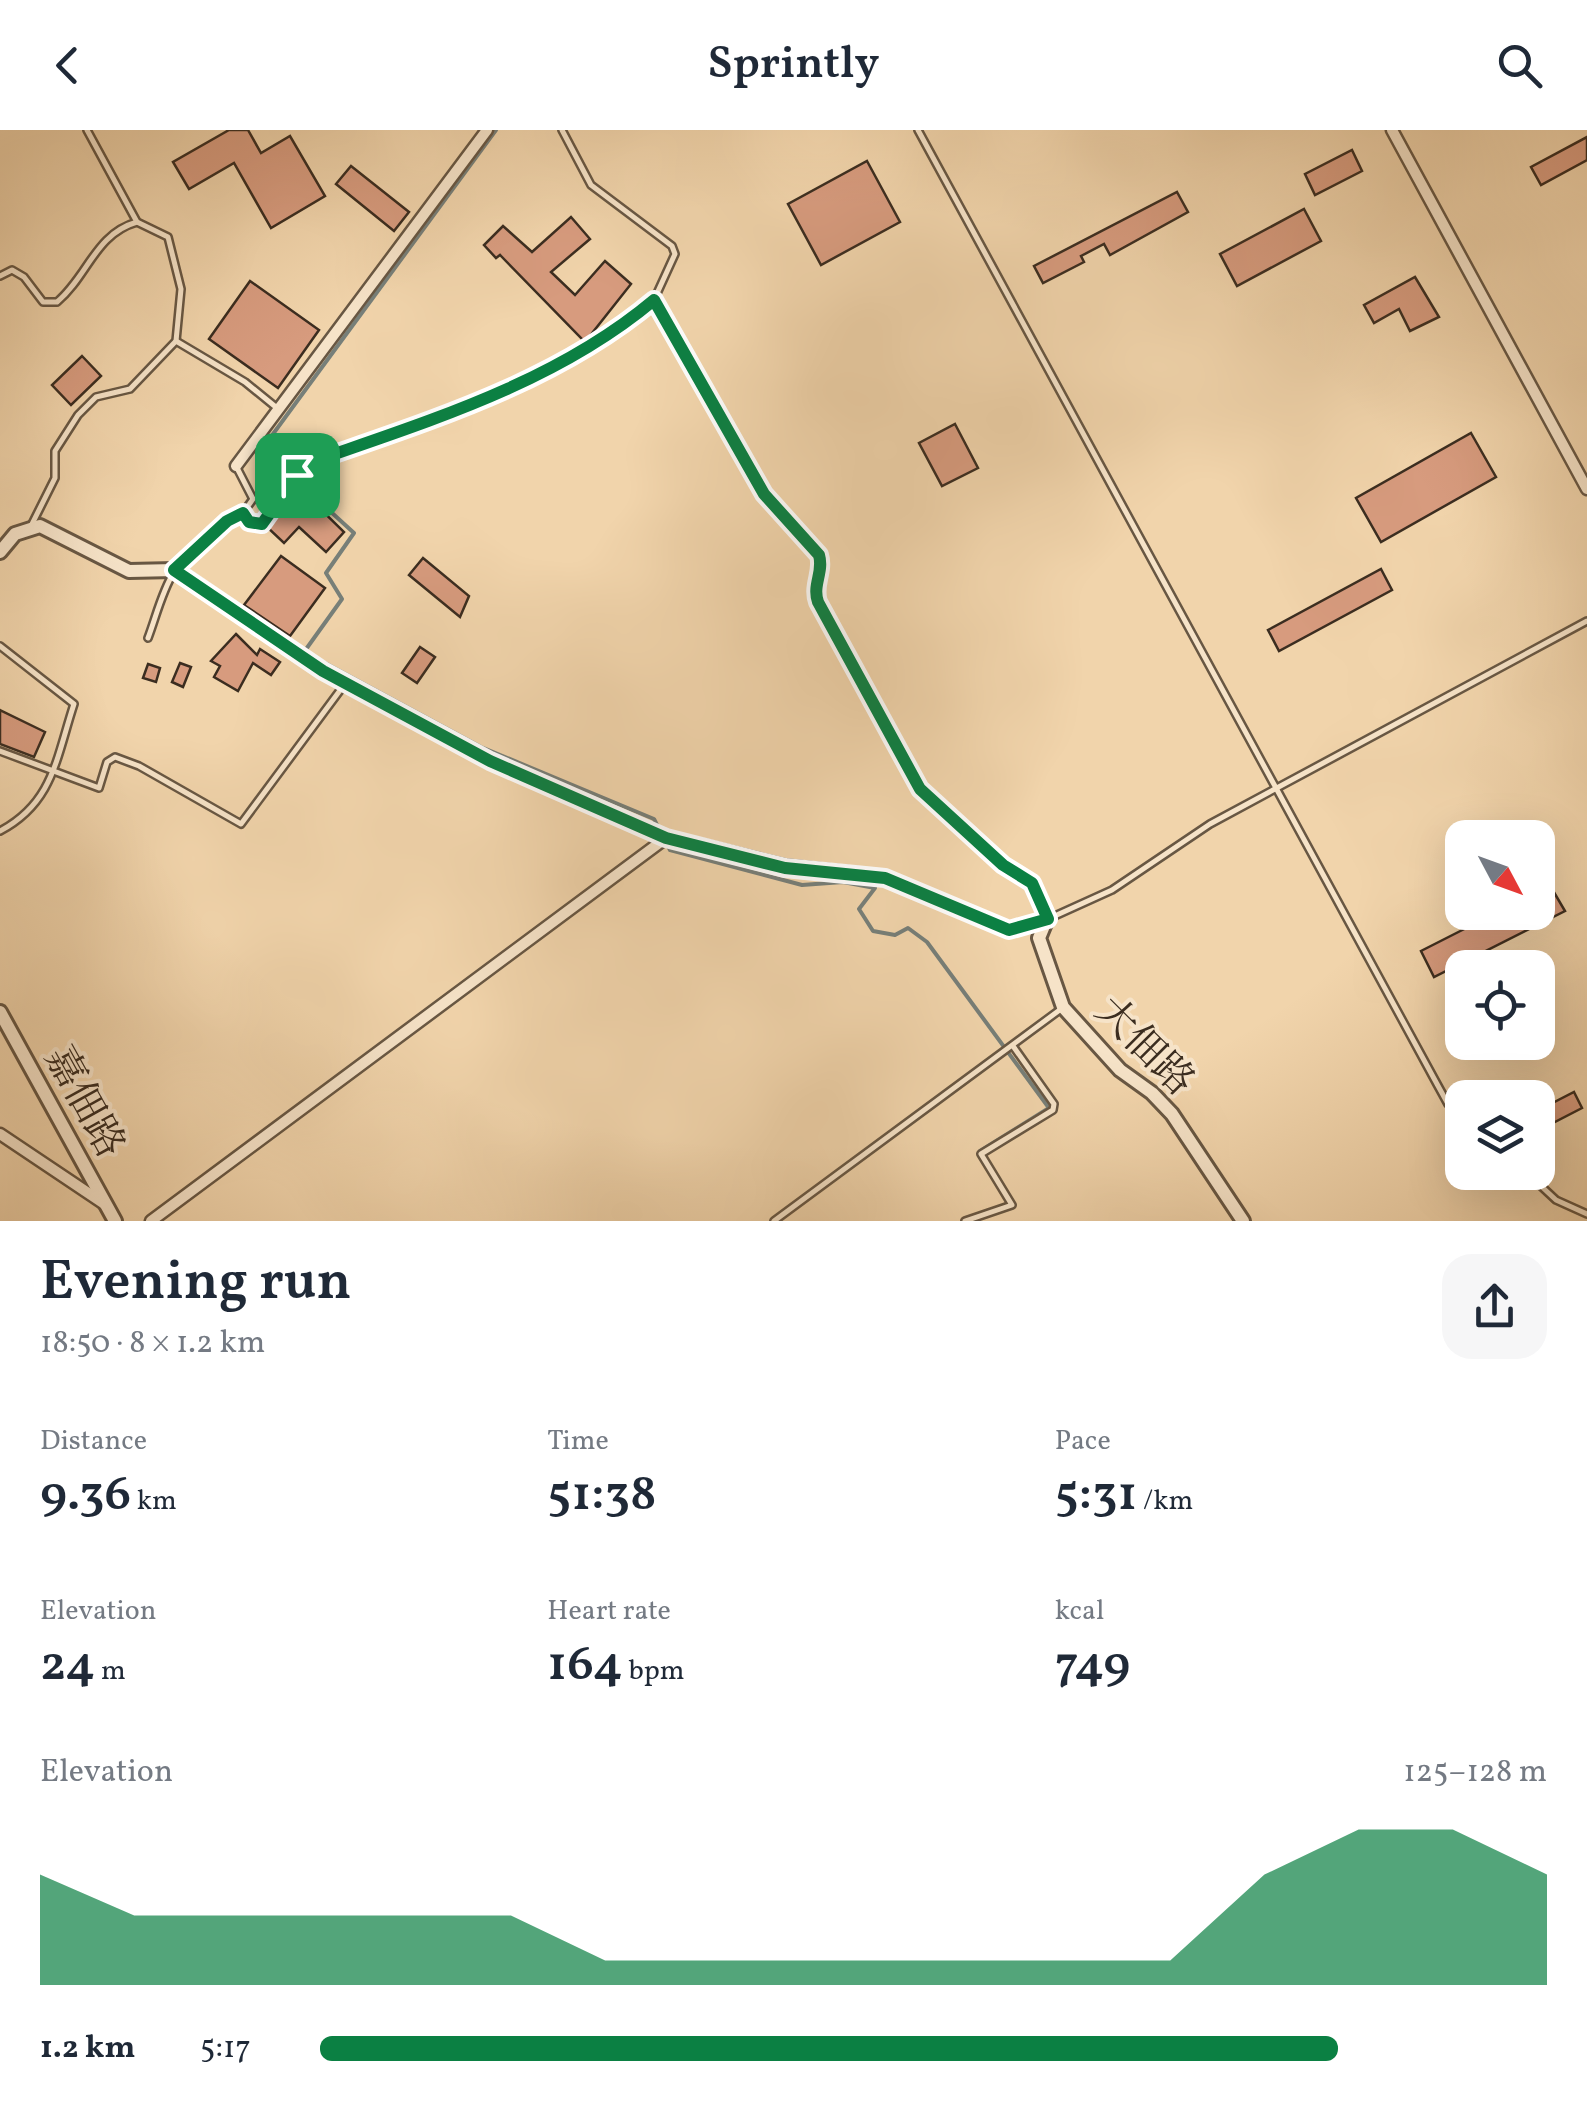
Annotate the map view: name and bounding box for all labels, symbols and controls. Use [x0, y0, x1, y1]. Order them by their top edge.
text: Sprintly [708, 34, 879, 97]
icon: back [40, 38, 95, 93]
icon: search [1492, 38, 1547, 93]
pin [255, 433, 340, 518]
icon: arrive [270, 448, 325, 503]
north arrow [1445, 820, 1555, 930]
map controls [1445, 820, 1555, 1190]
button: locate [1445, 950, 1555, 1060]
street label: 大佃路 [1081, 986, 1205, 1110]
street label: 嘉佃路 [29, 1037, 136, 1169]
button: layers [1445, 1080, 1555, 1190]
text: Evening run [40, 1246, 352, 1322]
button: share [1442, 1254, 1547, 1359]
text: 18:50 · 8 × 1.2 km [40, 1322, 265, 1366]
text: Distance [40, 1422, 147, 1461]
text: Time [547, 1422, 609, 1461]
text: Pace [1055, 1422, 1111, 1461]
text: 9.36 [40, 1461, 131, 1531]
text: 51:38 [547, 1461, 657, 1531]
text: 5:31 [1055, 1461, 1137, 1531]
text: km [131, 1482, 177, 1521]
text: /km [1137, 1482, 1193, 1521]
text: Elevation [40, 1592, 156, 1631]
text: Heart rate [547, 1592, 671, 1631]
text: kcal [1055, 1592, 1104, 1631]
text: 24 [40, 1631, 95, 1701]
text: 164 [547, 1631, 623, 1701]
text: 749 [1055, 1631, 1130, 1701]
text: m [95, 1652, 126, 1691]
text: bpm [623, 1652, 685, 1691]
text: Elevation [40, 1751, 173, 1795]
text: 125–128 m [1403, 1751, 1547, 1795]
text: 1.2 km [40, 2027, 135, 2071]
text: 5:17 [200, 2027, 251, 2071]

